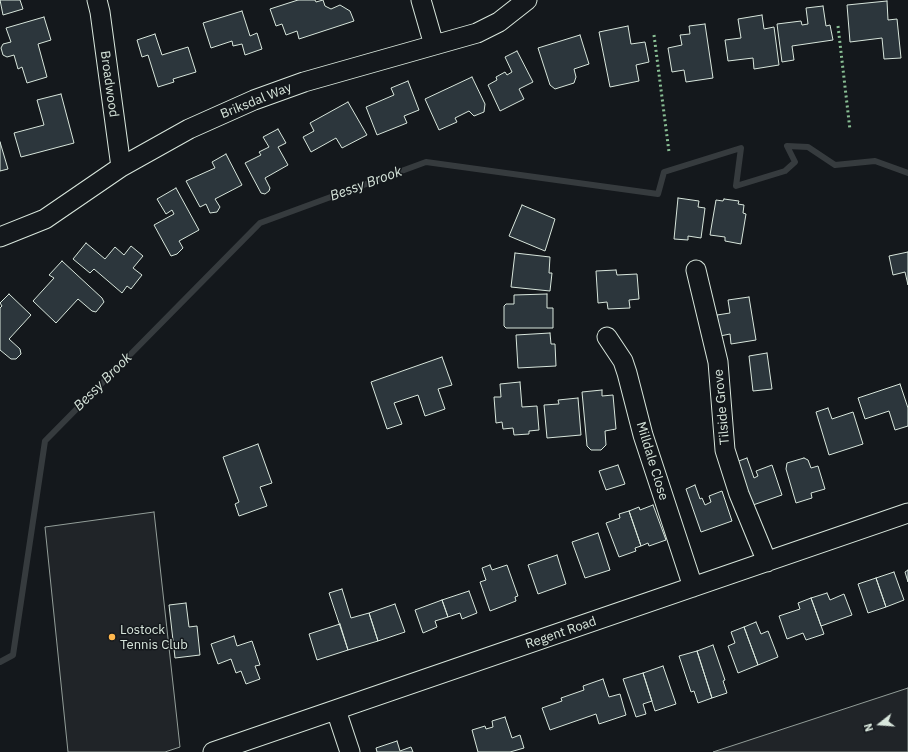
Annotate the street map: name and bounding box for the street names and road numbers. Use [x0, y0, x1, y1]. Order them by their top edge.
street label: Broadwood [97, 50, 121, 118]
street label: Briksdal Way [218, 80, 294, 122]
street label: Tilside Grove [711, 369, 733, 445]
street label: Milldale Close [633, 420, 671, 502]
street label: Regent Road [523, 614, 599, 652]

